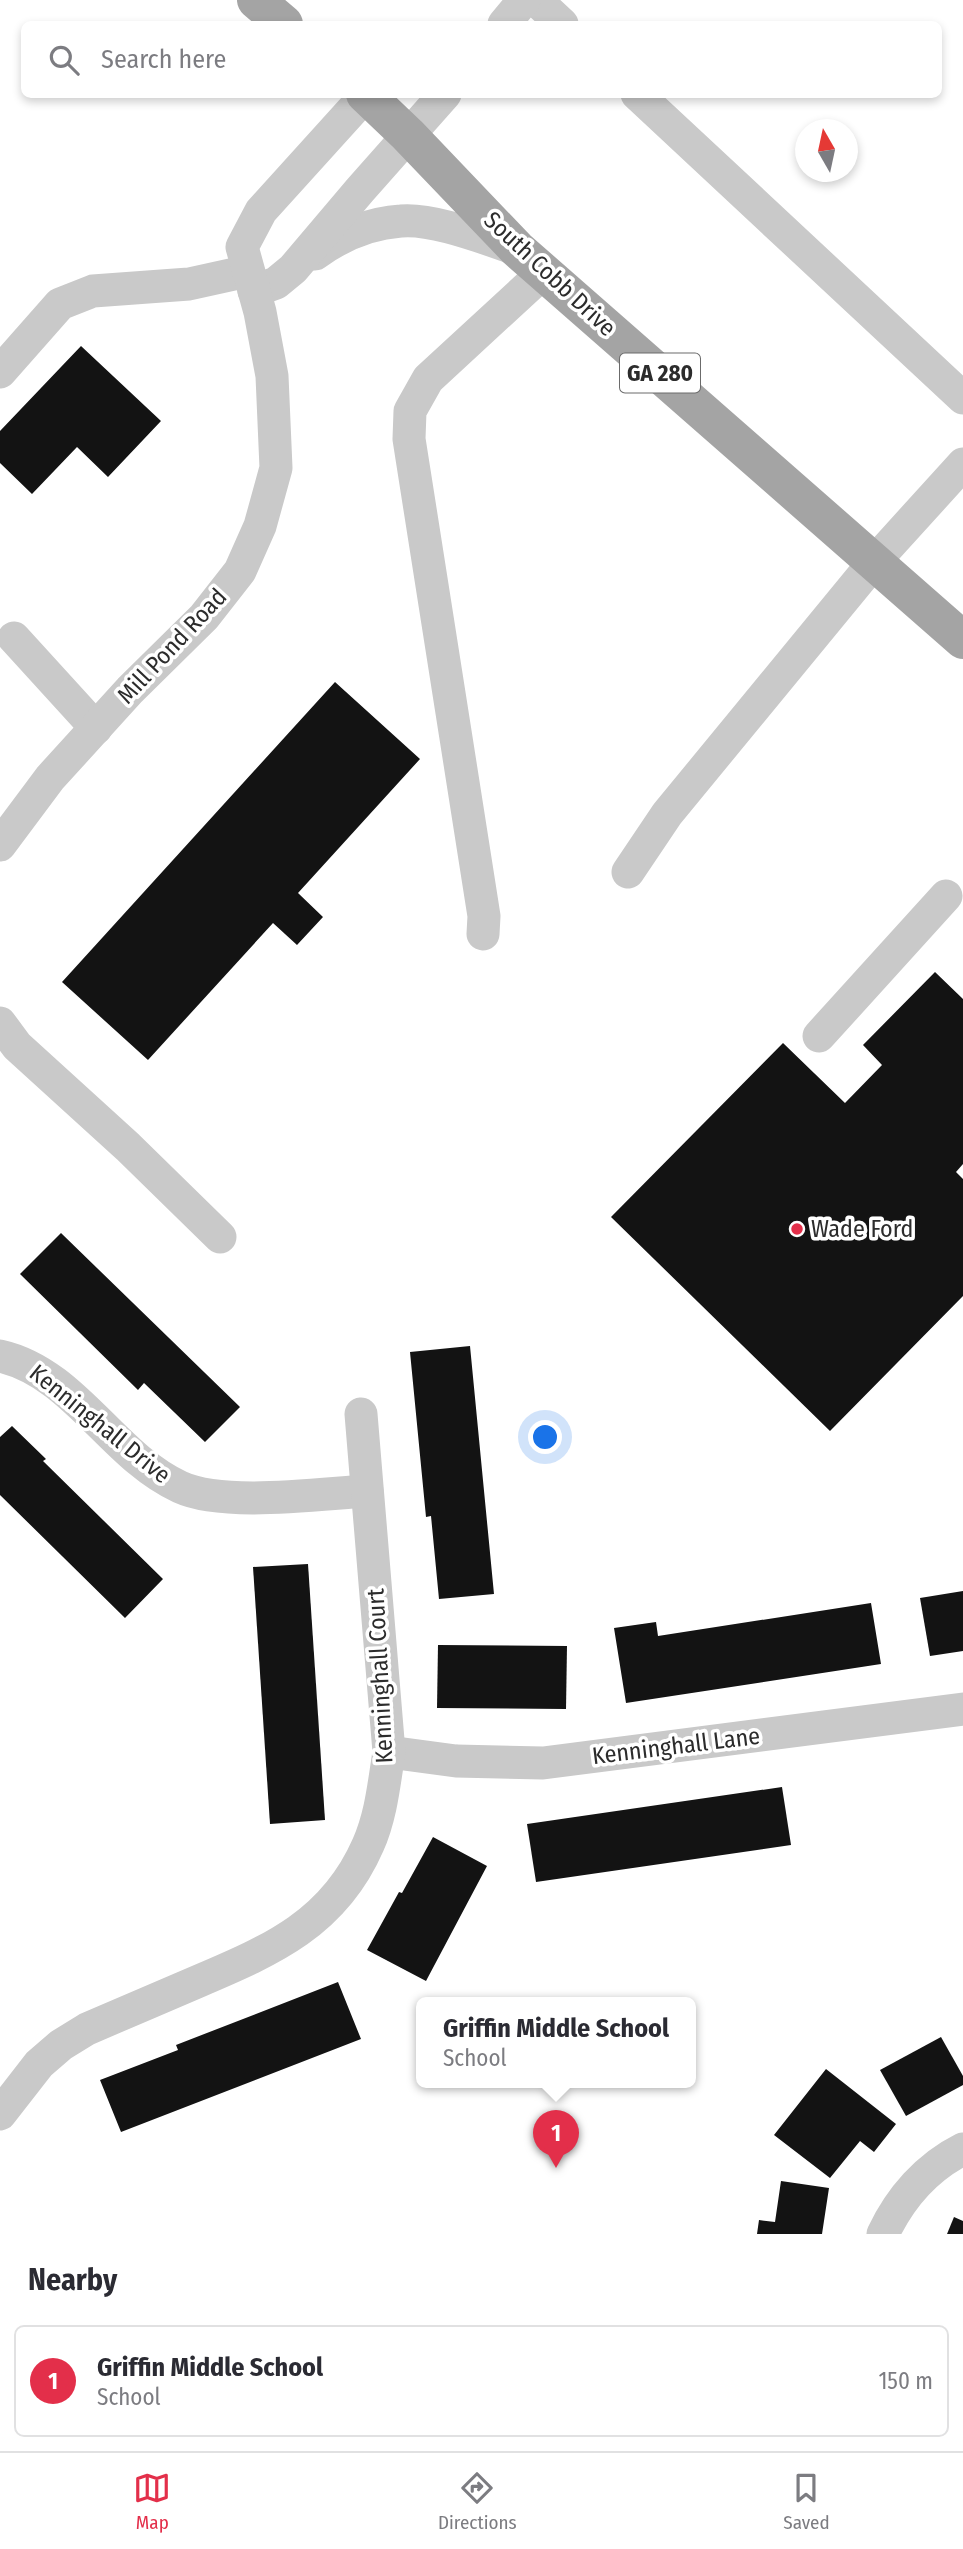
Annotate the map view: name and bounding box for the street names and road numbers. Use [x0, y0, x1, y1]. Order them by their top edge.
street label: South Cobb Drive [478, 206, 622, 342]
road number: GA 280 [620, 354, 700, 392]
street label: Mill Pond Road [112, 583, 232, 709]
street label: Kenninghall Drive [24, 1359, 176, 1489]
street label: Kenninghall Court [361, 1588, 399, 1764]
street label: Kenninghall Lane [591, 1722, 761, 1770]

